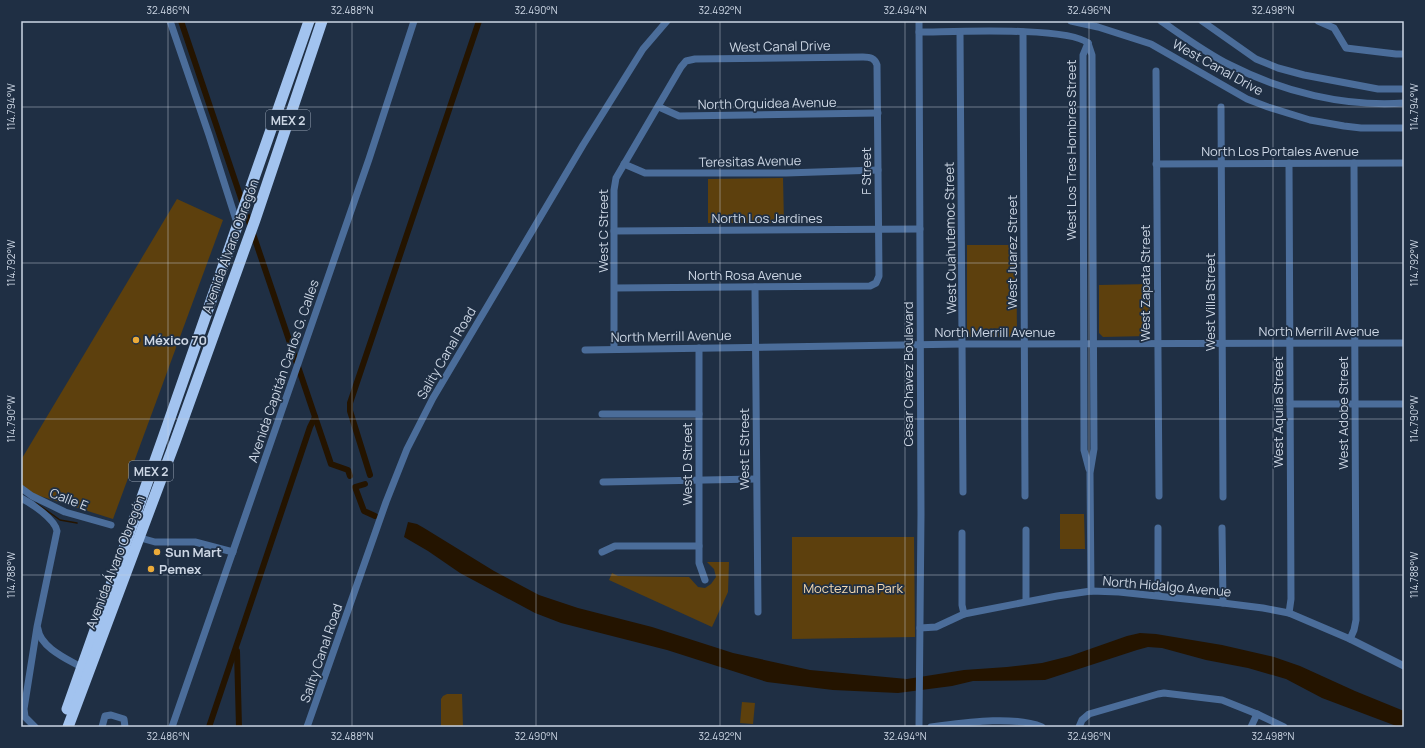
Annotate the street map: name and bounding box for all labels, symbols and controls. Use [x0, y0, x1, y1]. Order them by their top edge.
text: 32.486°N [146, 3, 190, 17]
text: 32.488°N [331, 3, 373, 17]
text: 32.490°N [514, 3, 558, 17]
text: 32.492°N [699, 3, 742, 17]
text: 32.494°N [883, 3, 927, 17]
text: 32.496°N [1067, 3, 1111, 17]
text: 32.498°N [1252, 3, 1295, 17]
street label: West Canal Drive [1169, 35, 1267, 100]
street label: West Canal Drive [729, 36, 831, 56]
street label: West Los Tres Hombres Street [1062, 59, 1080, 241]
text: 114.794°W [4, 83, 18, 131]
text: 114.794°W [1407, 83, 1421, 131]
street label: North Orquidea Avenue [697, 93, 837, 113]
road number: MEX 2 [266, 110, 310, 130]
street label: North Los Portales Avenue [1201, 142, 1359, 160]
street label: F Street [857, 147, 875, 195]
street label: Teresitas Avenue [699, 151, 802, 171]
street label: West Cuahutemoc Street [940, 162, 960, 314]
street label: Avenida Álvaro Obregón [197, 176, 263, 316]
street label: West C Street [594, 189, 612, 273]
street label: West Juarez Street [1003, 195, 1021, 309]
street label: North Los Jardines [711, 209, 823, 227]
street label: West Zapata Street [1136, 225, 1154, 341]
text: 114.792°W [4, 239, 18, 286]
text: 114.792°W [1407, 239, 1421, 286]
street label: West Villa Street [1201, 253, 1219, 351]
street label: North Rosa Avenue [688, 266, 802, 284]
street label: Avenida Capitán Carlos G. Calles [243, 277, 323, 465]
street label: Cesar Chavez Boulevard [899, 301, 917, 447]
street label: Sality Canal Road [412, 304, 480, 402]
street label: North Merrill Avenue [1259, 322, 1380, 340]
street label: North Merrill Avenue [935, 323, 1056, 341]
street label: North Merrill Avenue [610, 326, 732, 346]
place label: México 70 [144, 331, 207, 349]
marker: México 70 [131, 335, 141, 345]
street label: West Aquila Street [1269, 356, 1287, 468]
street label: West Adobe Street [1334, 356, 1352, 470]
text: 114.790°W [4, 395, 18, 443]
text: 114.790°W [1407, 395, 1421, 443]
street label: West E Street [735, 408, 753, 490]
street label: West D Street [678, 422, 696, 506]
road number: MEX 2 [129, 461, 173, 481]
street label: Calle E [47, 483, 91, 515]
street label: Avenida Álvaro Obregón [81, 493, 149, 631]
place label: Sun Mart [165, 543, 222, 561]
marker: Sun Mart [152, 547, 162, 557]
text: 114.788°W [4, 551, 18, 598]
text: 114.788°W [1407, 551, 1421, 598]
place label: Pemex [159, 560, 202, 578]
marker: Pemex [146, 564, 156, 574]
street label: North Hidalgo Avenue [1102, 571, 1233, 601]
park label: Moctezuma Park [803, 579, 903, 597]
street label: Sality Canal Road [296, 601, 346, 705]
text: 32.486°N [146, 729, 190, 743]
text: 32.488°N [331, 729, 373, 743]
text: 32.490°N [514, 729, 558, 743]
text: 32.492°N [699, 729, 742, 743]
text: 32.494°N [883, 729, 927, 743]
text: 32.496°N [1067, 729, 1111, 743]
text: 32.498°N [1252, 729, 1295, 743]

